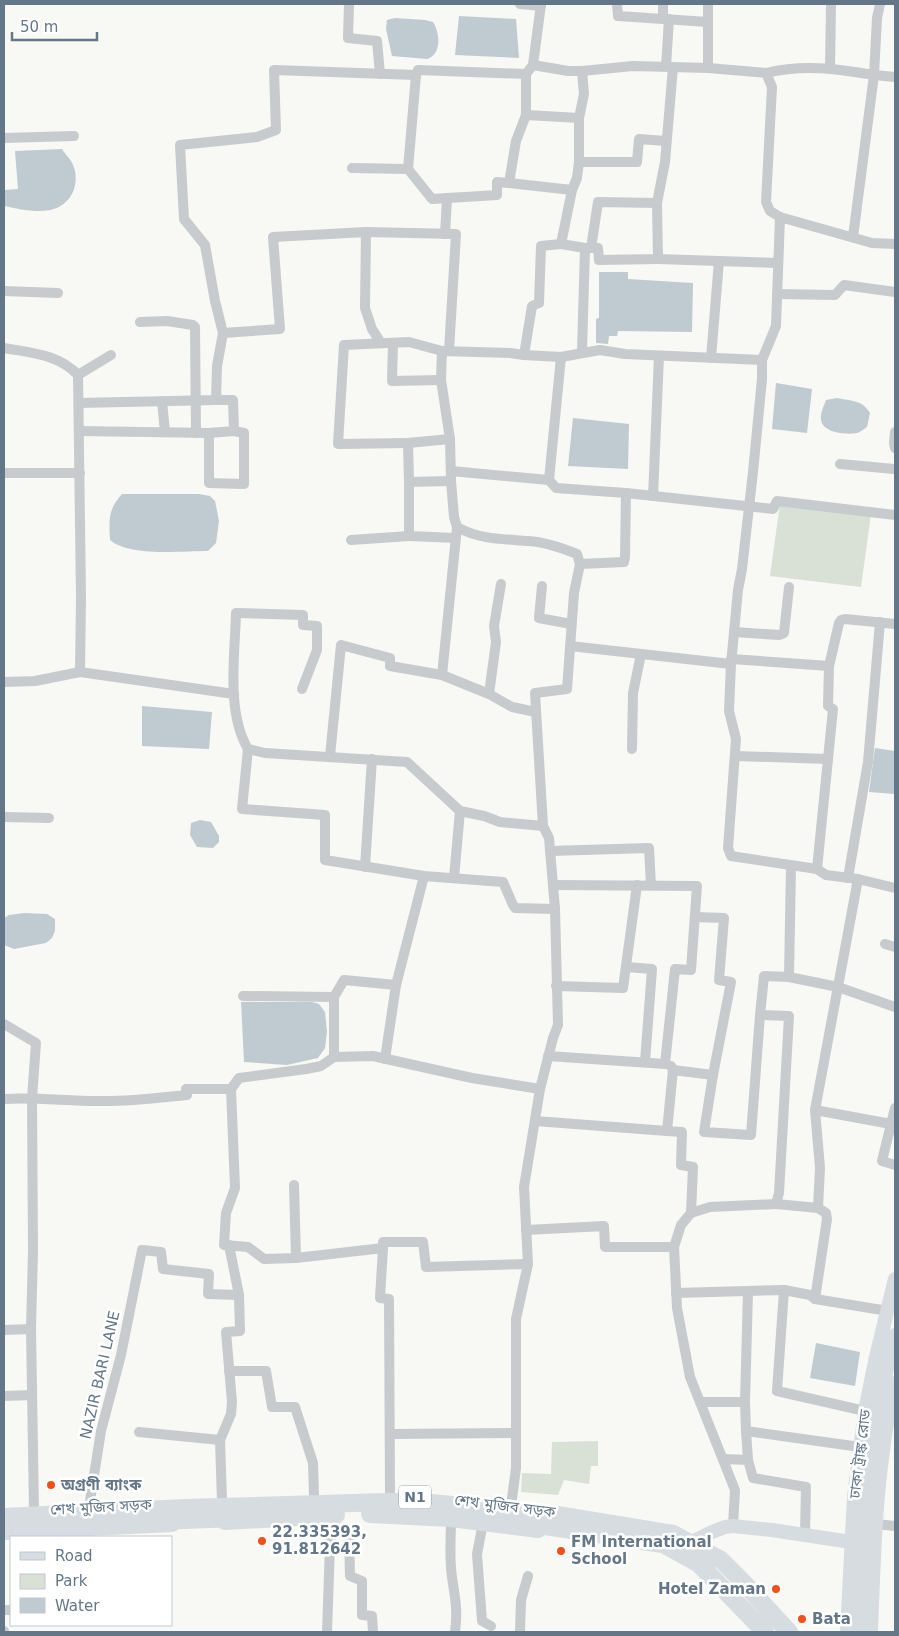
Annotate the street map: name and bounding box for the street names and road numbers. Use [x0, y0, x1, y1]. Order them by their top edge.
street label: NAZIR BARI LANE [76, 1309, 124, 1441]
street label: ঢাকা ট্রাঙ্ক রোড [845, 1408, 874, 1500]
road number: N1 [399, 1485, 431, 1508]
street label: শেখ মুজিব সড়ক [453, 1491, 557, 1521]
street label: শেখ মুজিব সড়ক [50, 1495, 153, 1519]

